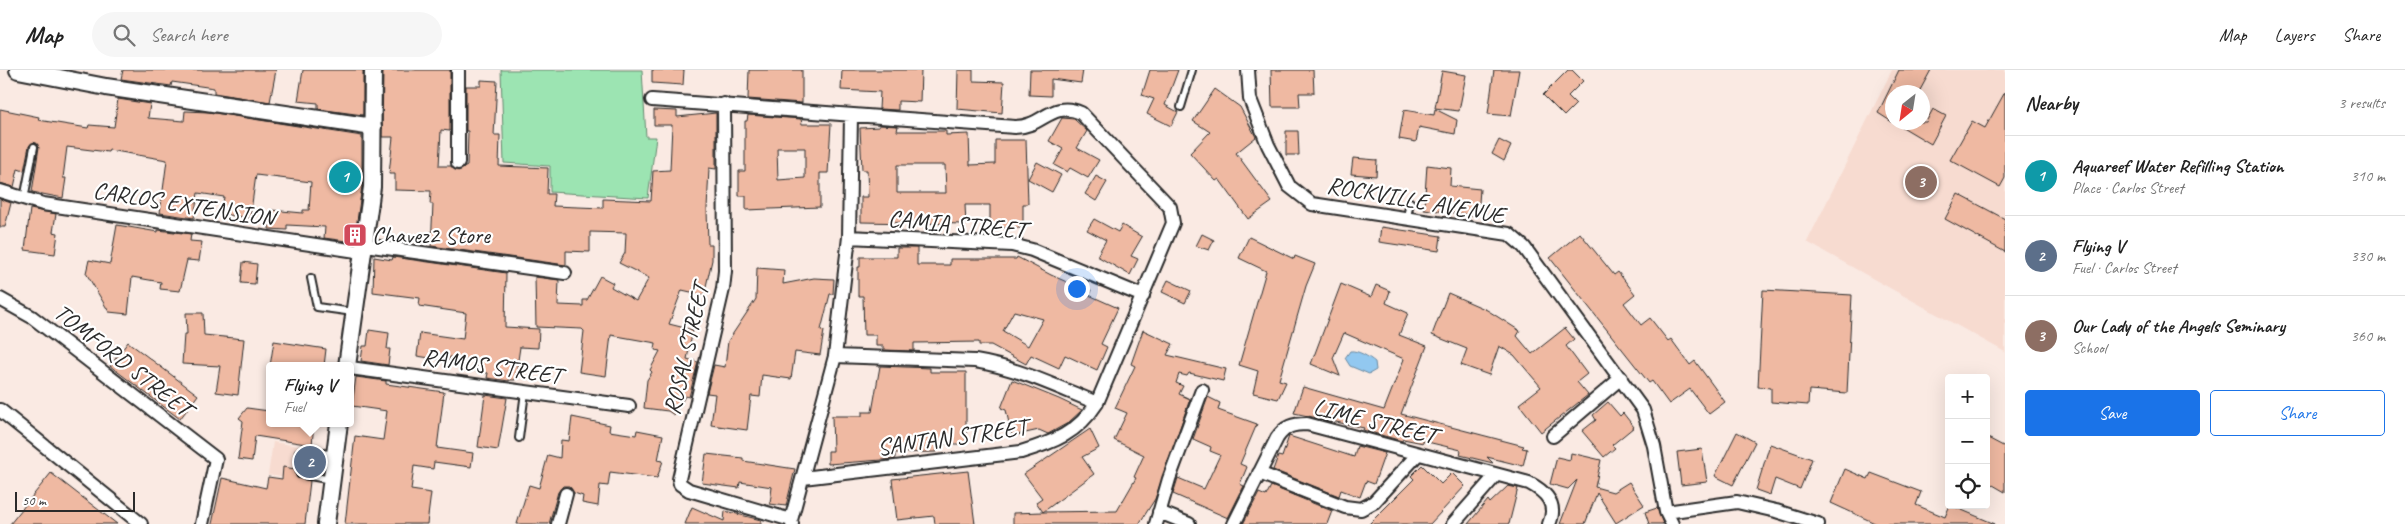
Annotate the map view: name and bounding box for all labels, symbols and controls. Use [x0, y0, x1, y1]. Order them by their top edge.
search box [92, 12, 442, 57]
text: Map [25, 20, 62, 50]
icon: search [110, 21, 138, 49]
text: Search here [150, 23, 228, 47]
text: Map [2219, 24, 2247, 46]
text: Layers [2275, 24, 2314, 46]
text: Share [2342, 24, 2380, 46]
north arrow [1885, 85, 1930, 130]
text: Nearby [2025, 90, 2078, 116]
text: 3 results [2338, 93, 2385, 113]
text: Aquareef Water Refilling Station [2072, 154, 2284, 178]
pin: 1 [329, 158, 361, 196]
pin: 3 [1905, 163, 1937, 201]
text: 1 [2037, 166, 2045, 186]
text: 310 m [2351, 166, 2385, 186]
street label: ROCKVILLE AVENUE [1325, 170, 1510, 231]
street label: CARLOS EXTENSION [91, 175, 280, 234]
text: Place · Carlos Street [2072, 178, 2184, 198]
street label: CAMIA STREET [887, 203, 1033, 245]
place label: Chavez2 Store [372, 220, 492, 250]
building icon: Chavez2 Store [342, 222, 368, 248]
text: Flying V [2072, 234, 2124, 258]
text: 2 [2037, 246, 2045, 266]
text: 330 m [2351, 246, 2385, 266]
text: Fuel · Carlos Street [2072, 258, 2177, 278]
street label: ROSAL STREET [656, 276, 717, 417]
your location [1064, 276, 1090, 302]
street label: TOMFORD STREET [48, 297, 203, 427]
text: Our Lady of the Angels Seminary [2072, 314, 2285, 338]
text: 3 [2037, 326, 2045, 346]
text: 360 m [2351, 326, 2385, 346]
text: School [2072, 338, 2106, 358]
street label: RAMOS STREET [420, 341, 569, 391]
popup [266, 362, 354, 427]
text: Flying V [284, 373, 336, 397]
map controls [1945, 374, 1990, 509]
button: + [1945, 374, 1990, 419]
button: Save [2025, 390, 2200, 436]
button: Share [2210, 390, 2385, 436]
street label: LIME STREET [1311, 391, 1445, 452]
text: Fuel [284, 397, 305, 417]
street label: SANTAN STREET [875, 411, 1035, 462]
button: − [1945, 419, 1990, 464]
pin: 2 [294, 443, 326, 481]
button: locate [1945, 464, 1990, 509]
scale bar [15, 489, 135, 512]
text: 50 m [22, 492, 46, 509]

